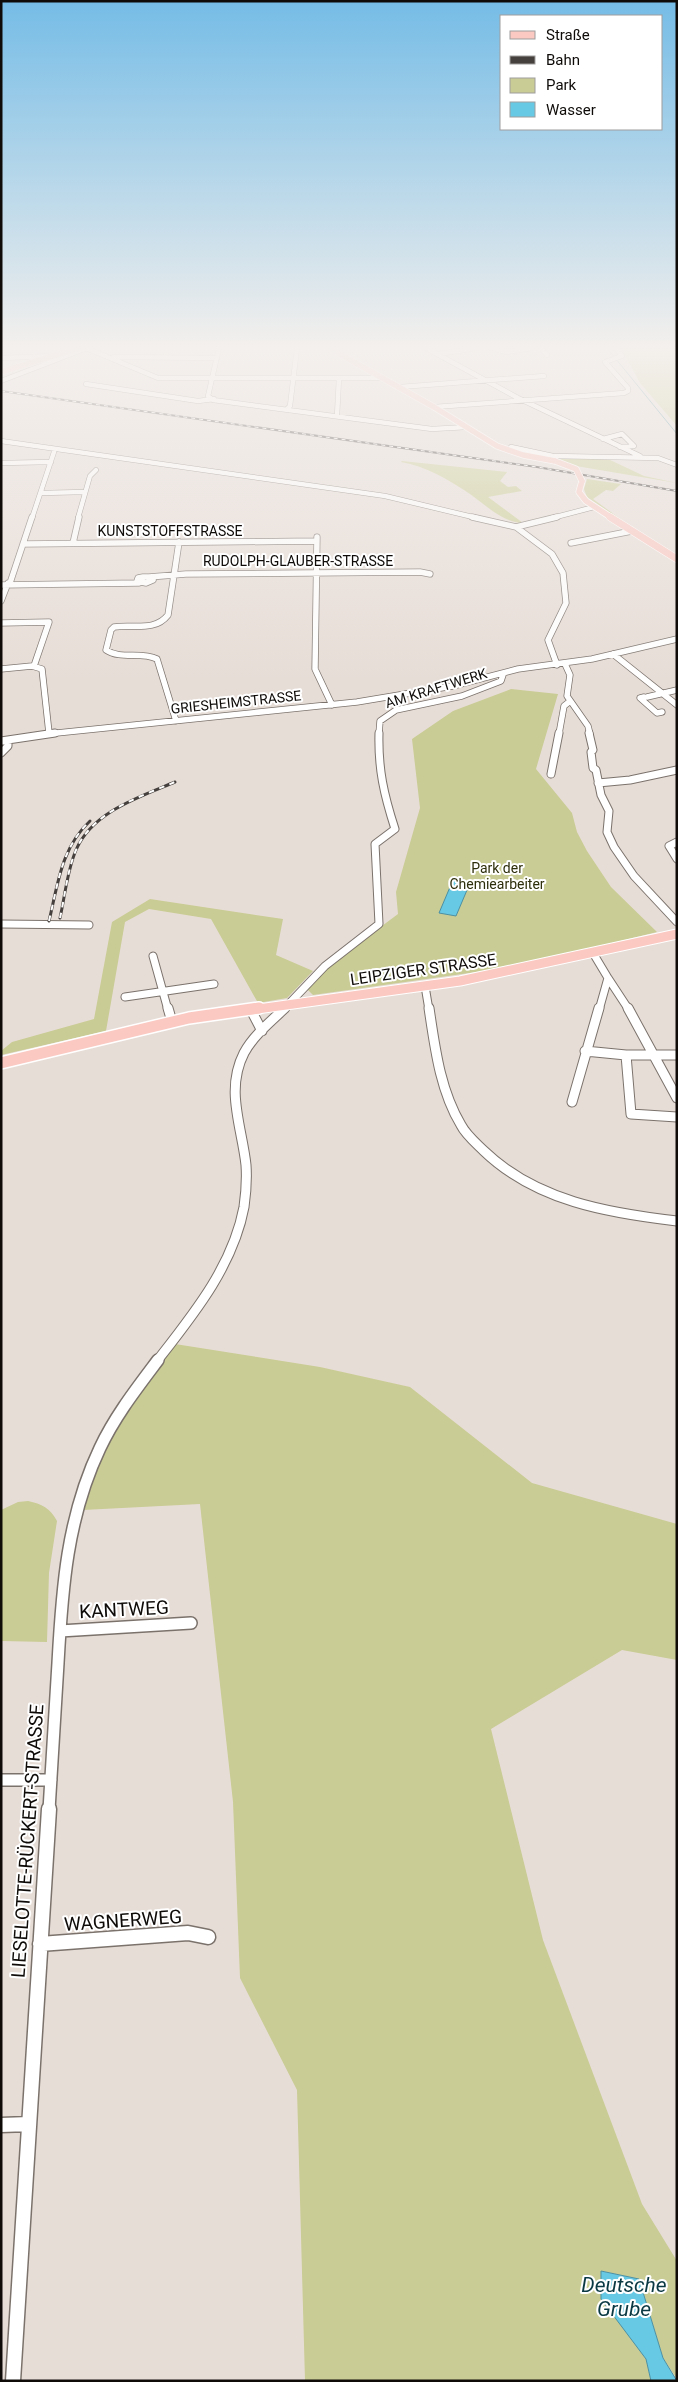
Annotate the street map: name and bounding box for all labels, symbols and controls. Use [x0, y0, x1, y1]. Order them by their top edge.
legend [500, 15, 663, 130]
text: Straße [546, 26, 590, 44]
text: Bahn [546, 51, 580, 69]
text: Park [546, 76, 577, 94]
text: Wasser [546, 101, 596, 119]
street label: KUNSTSTOFFSTRASSE [98, 523, 243, 539]
street label: RUDOLPH-GLAUBER-STRASSE [203, 553, 393, 569]
street label: AM KRAFTWERK [383, 665, 489, 711]
street label: GRIESHEIMSTRASSE [170, 687, 302, 717]
park label: Park der Chemiearbeiter [449, 860, 545, 892]
street label: LEIPZIGER STRASSE [349, 950, 497, 989]
street label: KANTWEG [79, 1596, 169, 1623]
street label: LIESELOTTE-RÜCKERT-STRASSE [6, 1703, 49, 1979]
street label: WAGNERWEG [63, 1905, 183, 1936]
water label: Deutsche Grube [581, 2273, 667, 2321]

